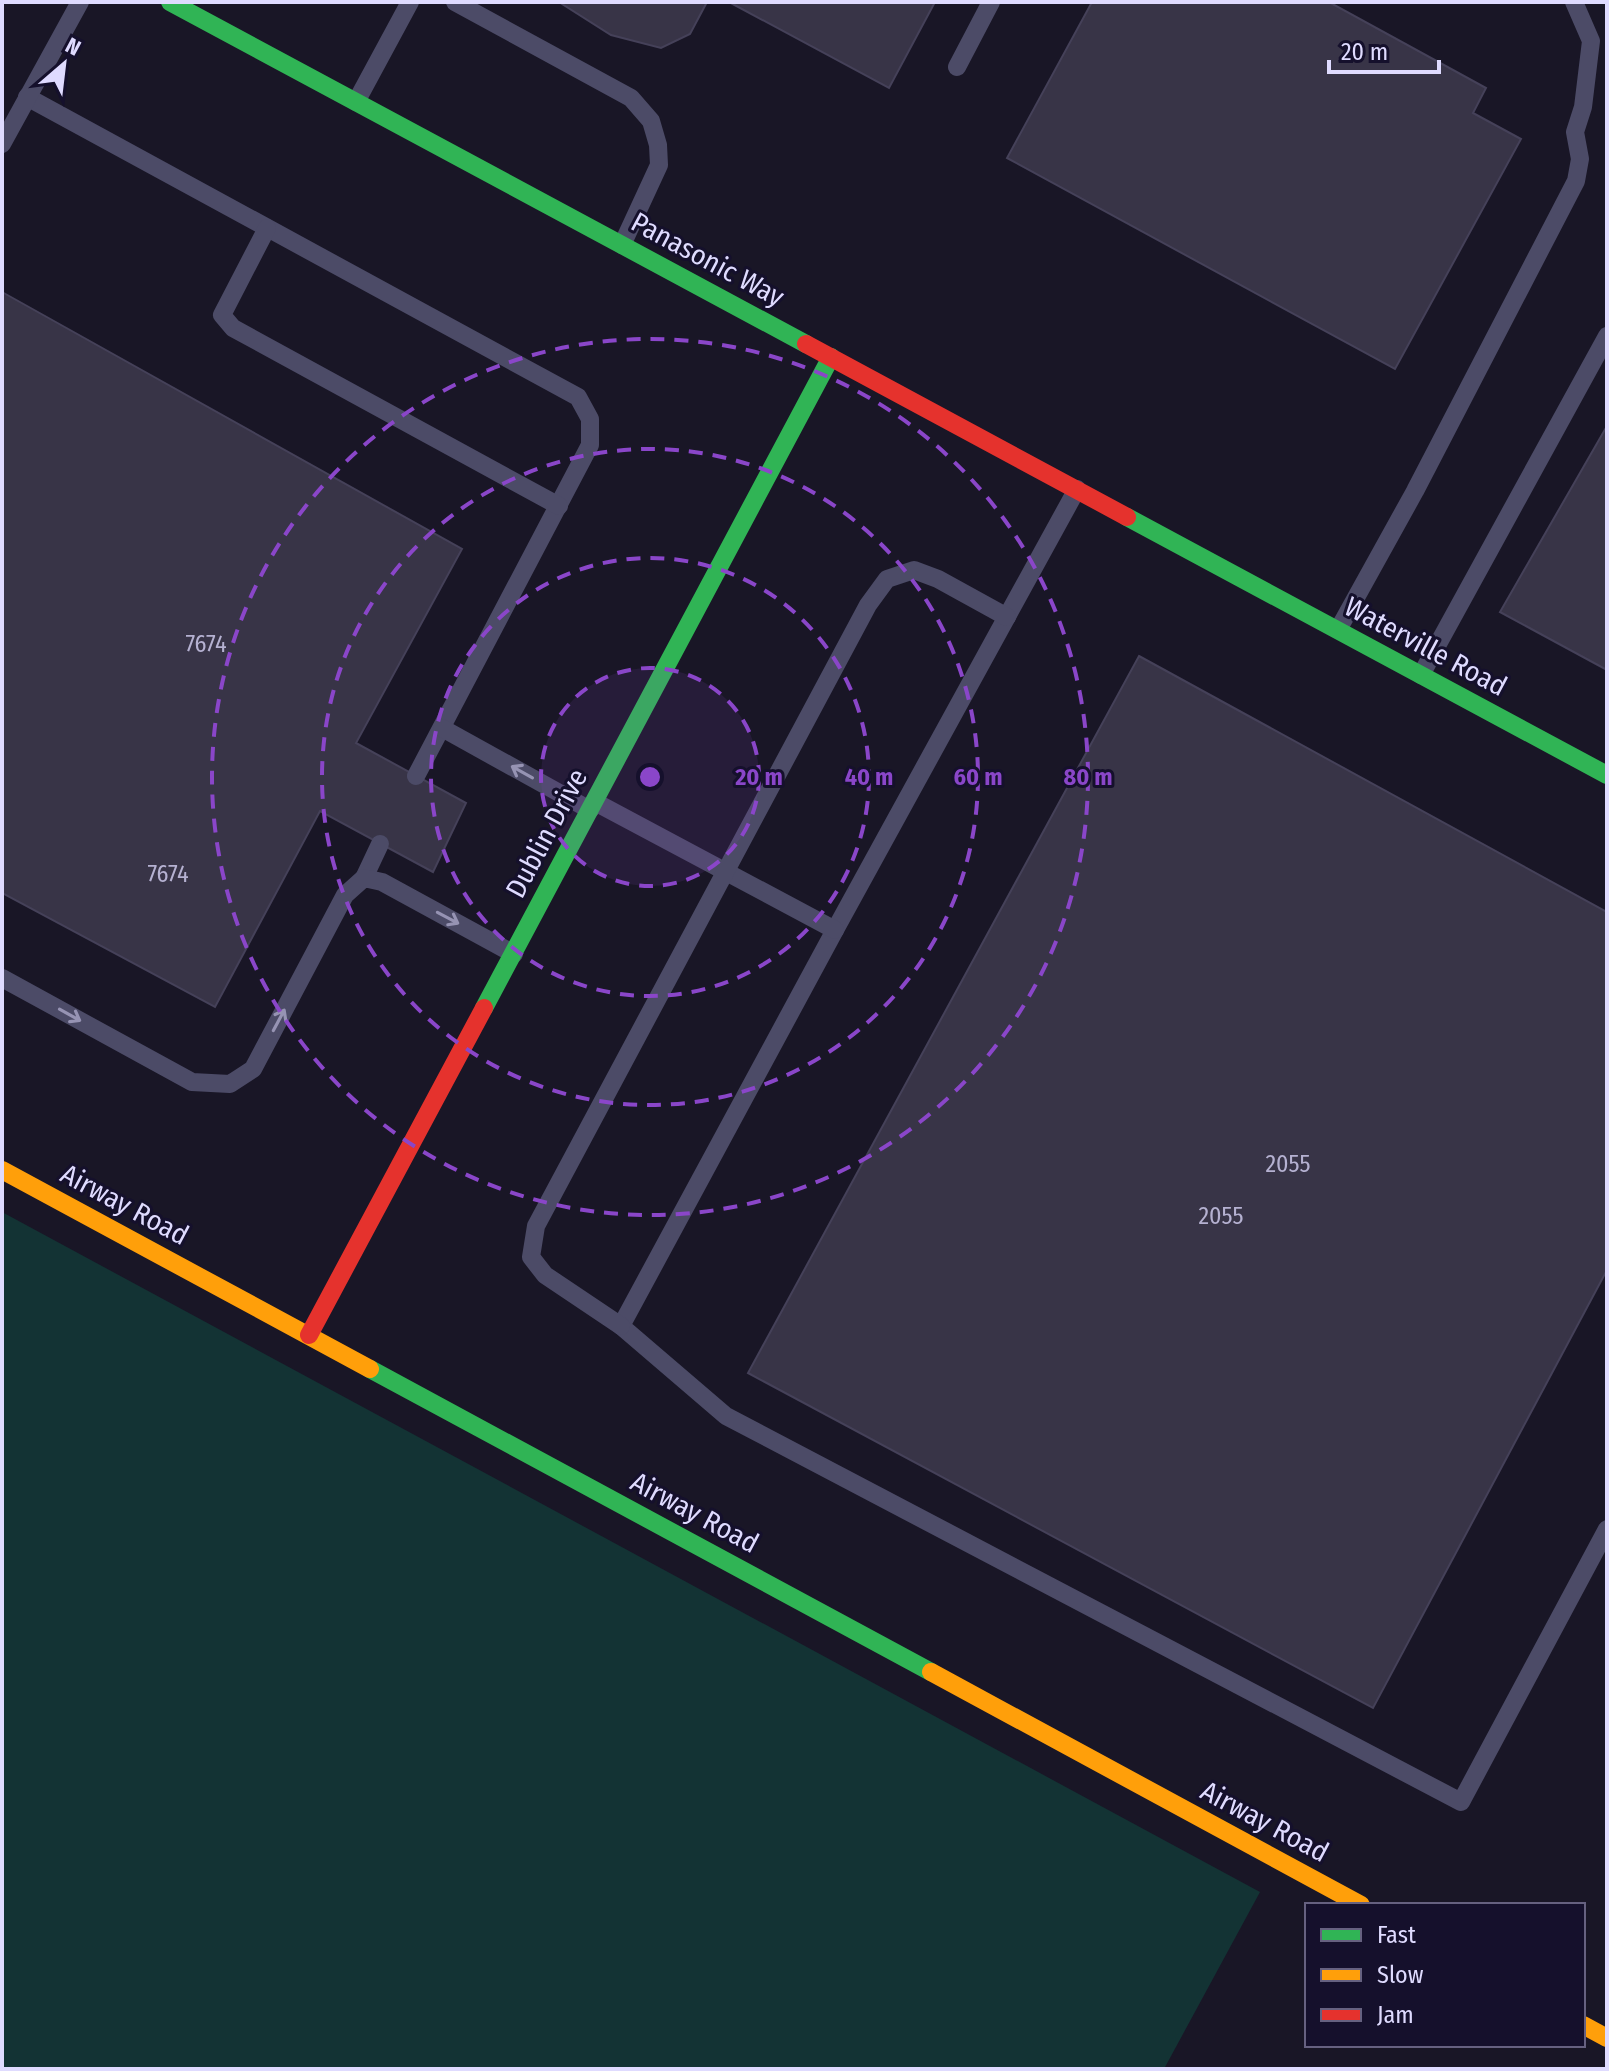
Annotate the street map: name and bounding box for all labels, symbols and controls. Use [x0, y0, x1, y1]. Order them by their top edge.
north arrow [24, 24, 104, 104]
scale bar [1329, 24, 1439, 74]
text: N [61, 32, 85, 62]
text: 20 m [1341, 38, 1388, 66]
street label: Panasonic Way [626, 205, 790, 314]
street label: Waterville Road [1339, 590, 1512, 703]
house number: 7674 [185, 630, 227, 658]
street label: Dublin Drive [499, 763, 594, 903]
centre of rings [636, 763, 664, 791]
text: 20 m [734, 763, 783, 791]
text: 40 m [845, 763, 893, 791]
text: 60 m [954, 763, 1002, 791]
text: 80 m [1063, 763, 1113, 791]
one-way arrow [511, 764, 534, 780]
house number: 7674 [147, 860, 189, 888]
one-way arrow [435, 911, 459, 926]
one-way arrow [58, 1008, 82, 1023]
one-way arrow [272, 1008, 288, 1032]
house number: 2055 [1266, 1150, 1311, 1178]
street label: Airway Road [55, 1157, 194, 1252]
house number: 2055 [1199, 1202, 1244, 1230]
street label: Airway Road [625, 1465, 764, 1560]
street label: Airway Road [1195, 1774, 1334, 1869]
legend [1305, 1903, 1585, 2047]
text: Fast [1377, 1921, 1416, 1949]
text: Slow [1377, 1961, 1424, 1989]
text: Jam [1377, 2001, 1414, 2029]

